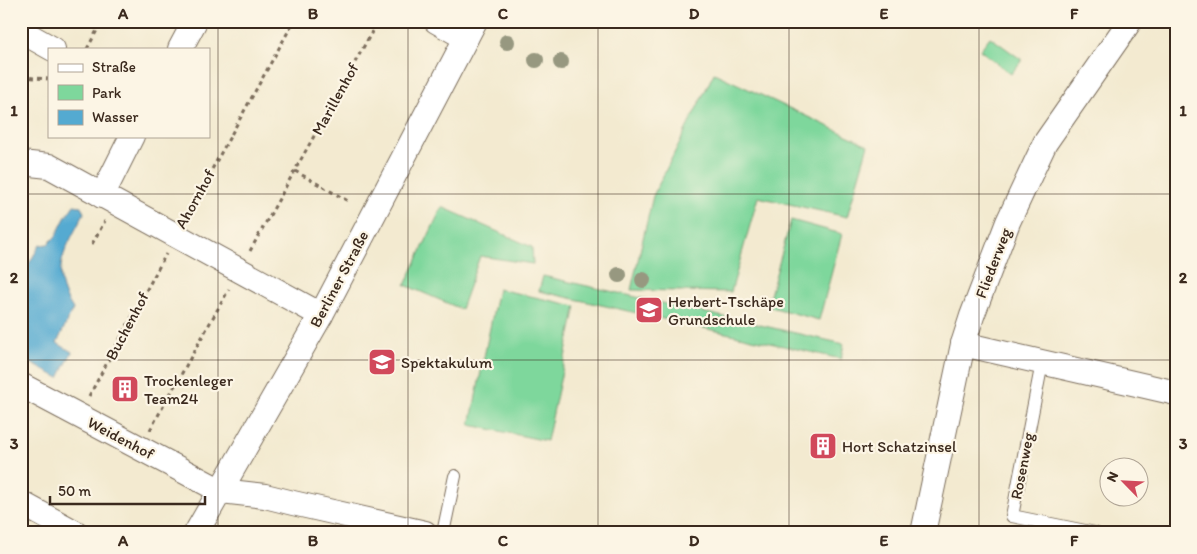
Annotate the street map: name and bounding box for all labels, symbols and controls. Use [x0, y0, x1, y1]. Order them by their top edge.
text: A [117, 4, 129, 23]
text: B [308, 4, 319, 23]
text: C [498, 4, 509, 23]
text: D [689, 4, 700, 23]
text: E [880, 4, 889, 23]
text: F [1070, 4, 1079, 23]
legend [48, 48, 210, 138]
text: Straße [92, 58, 136, 76]
street label: Marillenhof [307, 59, 363, 138]
text: Park [92, 84, 122, 102]
text: 1 [10, 101, 18, 120]
text: 1 [1179, 101, 1187, 120]
text: Wasser [92, 108, 139, 126]
street label: Ahornhof [171, 166, 219, 232]
street label: Fliederweg [971, 224, 1015, 301]
street label: Berliner Straße [306, 227, 372, 331]
text: 2 [10, 268, 19, 287]
text: 2 [1179, 268, 1188, 287]
street label: Buchenhof [101, 289, 153, 363]
place label: Herbert-Tschäpe Grundschule [668, 292, 784, 329]
school or university icon: Herbert-Tschäpe Grundschule [634, 295, 664, 325]
school or university icon: Spektakulum [367, 347, 397, 377]
place label: Spektakulum [401, 353, 493, 372]
place label: Trockenleger Team24 [144, 371, 234, 408]
building icon: Trockenleger Team24 [110, 374, 140, 404]
street label: Weidenhof [84, 413, 158, 464]
street label: Rosenweg [1006, 430, 1038, 501]
building icon: Hort Schatzinsel [808, 431, 838, 461]
text: 3 [10, 434, 19, 453]
text: 3 [1179, 434, 1188, 453]
place label: Hort Schatzinsel [842, 437, 957, 456]
north arrow [1100, 456, 1150, 506]
text: N [1103, 469, 1122, 485]
scale bar [50, 474, 205, 506]
text: 50 m [58, 482, 91, 500]
text: A [117, 531, 129, 550]
text: B [308, 531, 319, 550]
text: C [498, 531, 509, 550]
text: D [689, 531, 700, 550]
text: E [880, 531, 889, 550]
text: F [1070, 531, 1079, 550]

